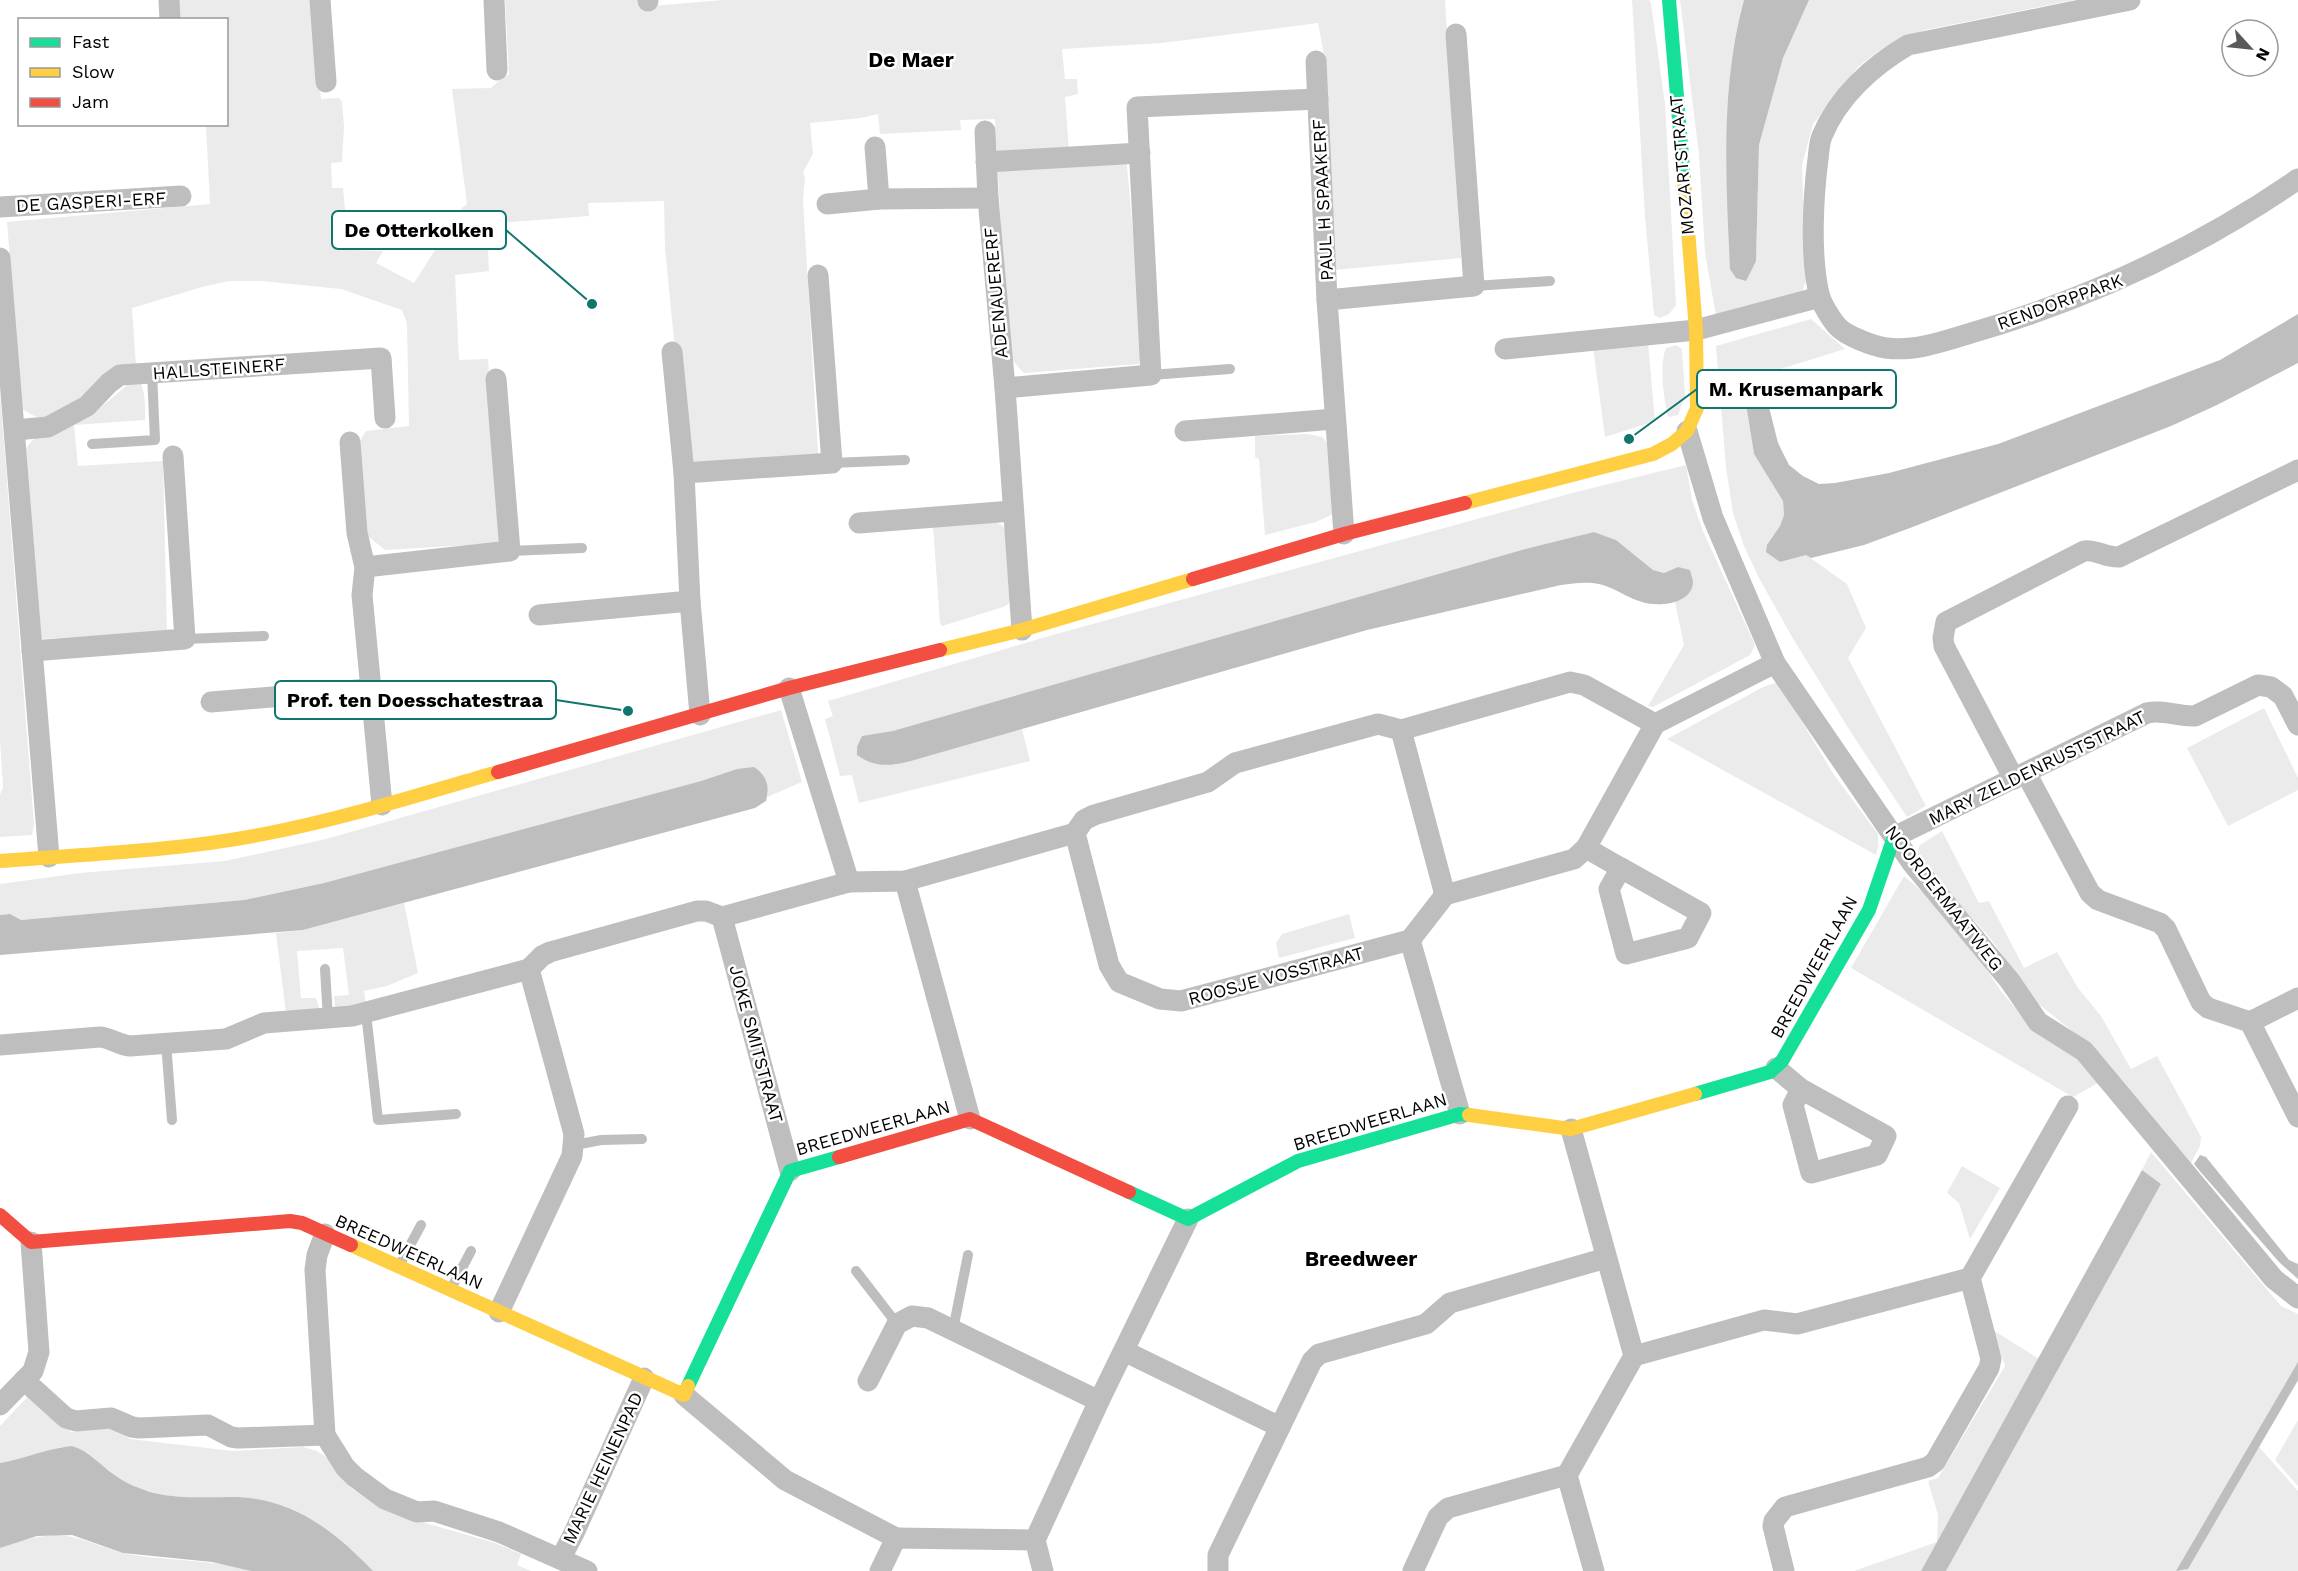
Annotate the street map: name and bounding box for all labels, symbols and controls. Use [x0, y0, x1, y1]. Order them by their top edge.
legend [18, 18, 228, 126]
north arrow [2220, 18, 2280, 78]
text: Fast [72, 31, 110, 52]
text: N [2252, 45, 2274, 64]
district label: De Maer [868, 47, 954, 72]
text: Slow [72, 61, 115, 82]
text: Jam [72, 91, 109, 112]
street label: MOZARTSTRAAT [1665, 94, 1698, 236]
street label: PAUL H SPAAKERF [1308, 119, 1337, 281]
street label: DE GASPERI-ERF [15, 187, 167, 216]
callout: De Otterkolken [332, 211, 506, 249]
text: De Otterkolken [344, 218, 494, 242]
street label: ADENAUERERF [979, 227, 1012, 360]
street label: RENDORPPARK [1994, 269, 2126, 334]
street label: HALLSTEINERF [152, 353, 286, 384]
callout: M. Krusemanpark [1697, 370, 1896, 408]
text: M. Krusemanpark [1709, 377, 1884, 401]
callout: Prof. ten Doesschatestraa [275, 681, 556, 719]
text: Prof. ten Doesschatestraa [287, 688, 544, 712]
street label: MARY ZELDENRUSTSTRAAT [1925, 706, 2149, 829]
street label: NOORDERMAATWEG [1881, 821, 2008, 974]
street label: BREEDWEERLAAN [1766, 892, 1861, 1042]
street label: ROOSJE VOSSTRAAT [1186, 942, 1366, 1009]
street label: JOKE SMITSTRAAT [725, 963, 788, 1125]
street label: BREEDWEERLAAN [1291, 1088, 1449, 1155]
street label: BREEDWEERLAAN [793, 1095, 952, 1160]
street label: BREEDWEERLAAN [332, 1210, 486, 1294]
district label: Breedweer [1305, 1246, 1417, 1271]
street label: MARIE HEINENPAD [558, 1389, 647, 1547]

